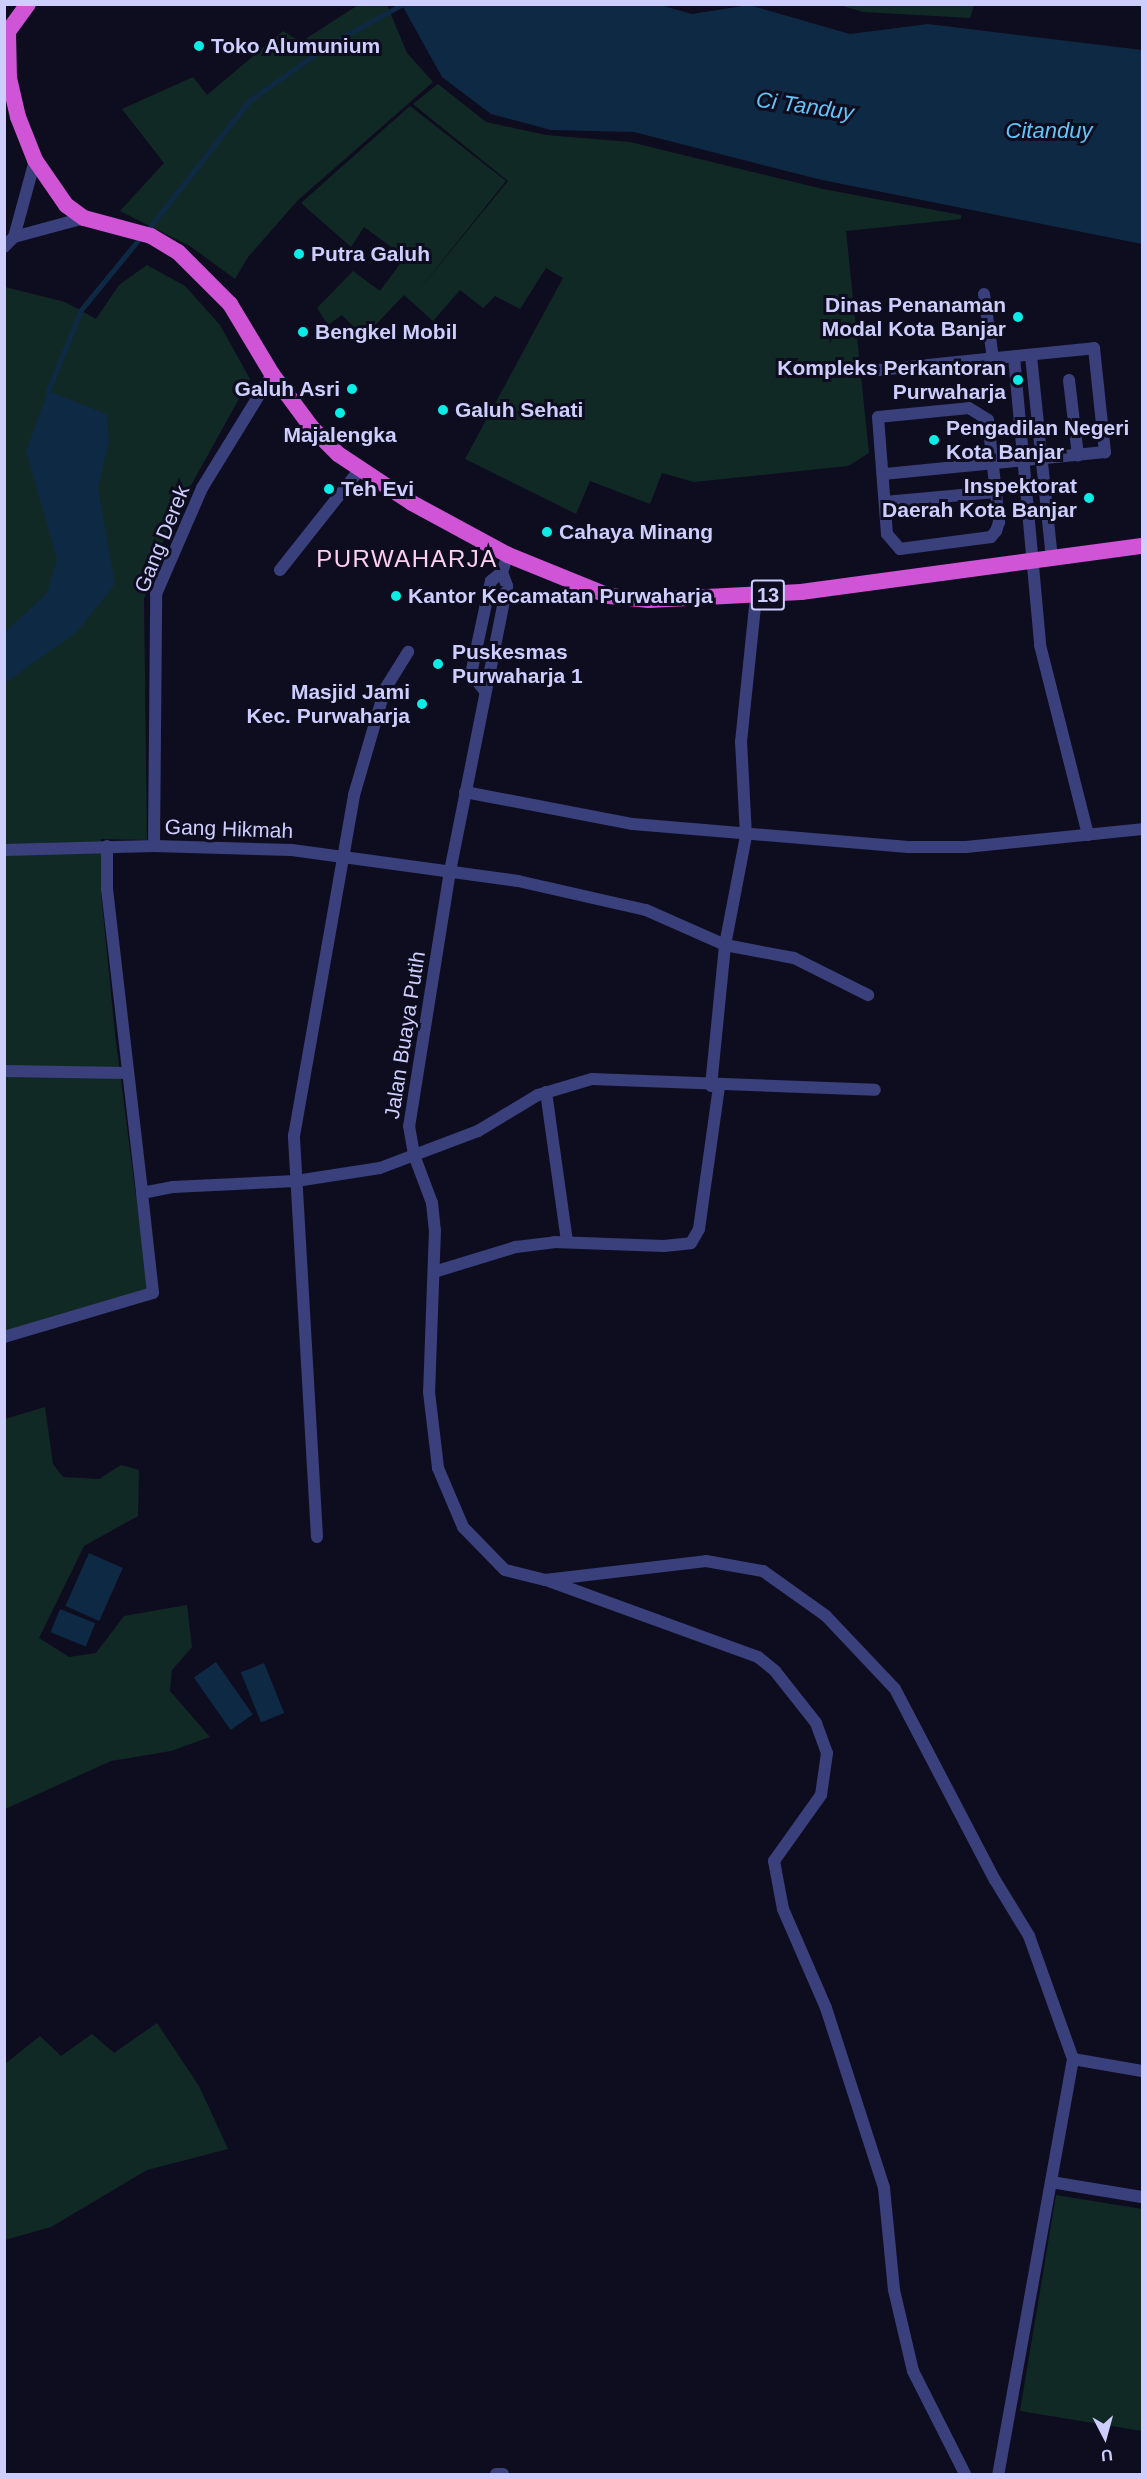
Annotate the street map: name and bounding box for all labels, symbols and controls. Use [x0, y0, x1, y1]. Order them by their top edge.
place label: Toko Alumunium [211, 33, 381, 59]
marker: Toko Alumunium [192, 39, 206, 53]
water label: Ci Tanduy [755, 86, 855, 126]
water label: Citanduy [1006, 118, 1092, 144]
place label: Putra Galuh [311, 241, 430, 267]
marker: Putra Galuh [292, 247, 306, 261]
place label: Dinas Penanaman Modal Kota Banjar [822, 292, 1006, 342]
marker: Dinas Penanaman Modal Kota Banjar [1011, 310, 1025, 324]
place label: Bengkel Mobil [315, 319, 457, 345]
marker: Bengkel Mobil [296, 325, 310, 339]
place label: Kompleks Perkantoran Purwaharja [777, 355, 1006, 405]
marker: Kompleks Perkantoran Purwaharja [1011, 373, 1025, 387]
place label: Galuh Asri [234, 376, 340, 402]
marker: Galuh Asri [345, 382, 359, 396]
place label: Galuh Sehati [455, 397, 583, 423]
marker: Galuh Sehati [436, 403, 450, 417]
marker: Majalengka [333, 406, 347, 420]
place label: Pengadilan Negeri Kota Banjar [946, 415, 1129, 465]
place label: Majalengka [283, 422, 397, 448]
marker: Pengadilan Negeri Kota Banjar [927, 433, 941, 447]
place label: Inspektorat Daerah Kota Banjar [882, 473, 1077, 523]
place label: Teh Evi [341, 476, 414, 502]
street label: Gang Derek [129, 482, 195, 596]
marker: Teh Evi [322, 482, 336, 496]
marker: Inspektorat Daerah Kota Banjar [1082, 491, 1096, 505]
place label: Cahaya Minang [559, 519, 713, 545]
marker: Cahaya Minang [540, 525, 554, 539]
district label: PURWAHARJA [316, 545, 498, 573]
road number: 13 [750, 578, 786, 612]
place label: Kantor Kecamatan Purwaharja [408, 583, 713, 609]
marker: Kantor Kecamatan Purwaharja [389, 589, 403, 603]
place label: Puskesmas Purwaharja 1 [452, 639, 583, 689]
marker: Puskesmas Purwaharja 1 [429, 655, 447, 673]
place label: Masjid Jami Kec. Purwaharja [247, 679, 410, 729]
marker: Masjid Jami Kec. Purwaharja [415, 697, 429, 711]
street label: Gang Hikmah [164, 814, 294, 844]
street label: Jalan Buaya Putih [379, 949, 431, 1121]
north arrow [1075, 2407, 1135, 2467]
text: U [1100, 2446, 1114, 2464]

